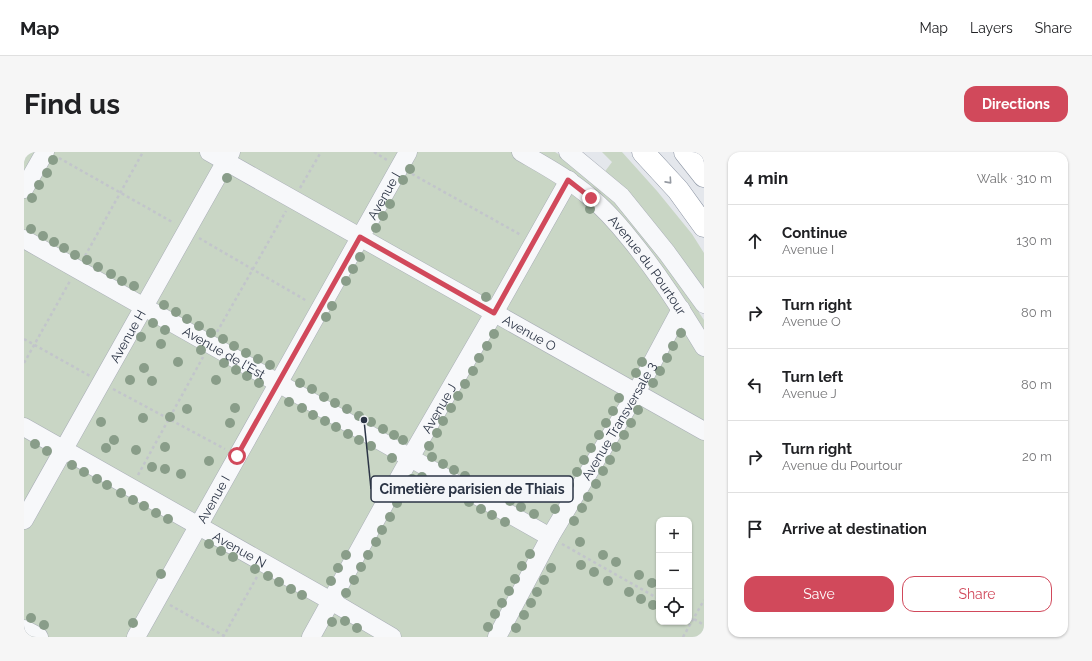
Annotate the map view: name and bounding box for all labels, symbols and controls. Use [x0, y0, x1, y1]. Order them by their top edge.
text: Map [20, 17, 59, 39]
text: Map [920, 20, 948, 36]
text: Layers [970, 20, 1013, 36]
text: Share [1035, 20, 1072, 36]
button: Directions [964, 86, 1068, 122]
text: Find us [24, 88, 120, 121]
text: 4 min [744, 168, 788, 188]
street label: Avenue I [364, 169, 403, 222]
text: Walk · 310 m [977, 171, 1052, 186]
one-way arrow [665, 176, 672, 184]
route end [582, 189, 600, 207]
street label: Avenue du Pourtour [606, 212, 690, 318]
text: Continue [782, 224, 847, 242]
icon: ahead [744, 230, 766, 252]
text: 130 m [1016, 233, 1052, 248]
text: Avenue I [782, 242, 834, 257]
text: Turn right [782, 296, 852, 314]
icon: right [744, 302, 766, 324]
text: 80 m [1021, 305, 1052, 320]
street label: Avenue H [107, 307, 148, 365]
street label: Avenue O [500, 312, 559, 354]
text: Avenue O [782, 314, 841, 329]
street label: Avenue de l'Est [180, 323, 269, 382]
street label: Avenue Transversale 3 [578, 359, 659, 483]
text: Turn left [782, 368, 843, 386]
icon: left [744, 374, 766, 396]
text: 80 m [1021, 377, 1052, 392]
street label: Avenue J [419, 381, 459, 436]
text: Avenue J [782, 386, 837, 401]
text: Turn right [782, 440, 852, 458]
icon: right [744, 446, 766, 468]
route start [228, 447, 246, 465]
text: 20 m [1022, 449, 1052, 464]
text: Avenue du Pourtour [782, 458, 902, 473]
street label: Avenue I [194, 473, 233, 526]
callout: Cimetière parisien de Thiais [371, 476, 573, 502]
text: Cimetière parisien de Thiais [379, 481, 565, 497]
map controls [656, 517, 692, 625]
button: + [656, 517, 692, 553]
icon: arrive [744, 518, 766, 540]
text: Arrive at destination [782, 520, 927, 538]
street label: Avenue N [210, 528, 269, 570]
button: − [656, 553, 692, 589]
button: Save [744, 576, 894, 612]
button: Share [902, 576, 1052, 612]
button: locate [656, 589, 692, 625]

